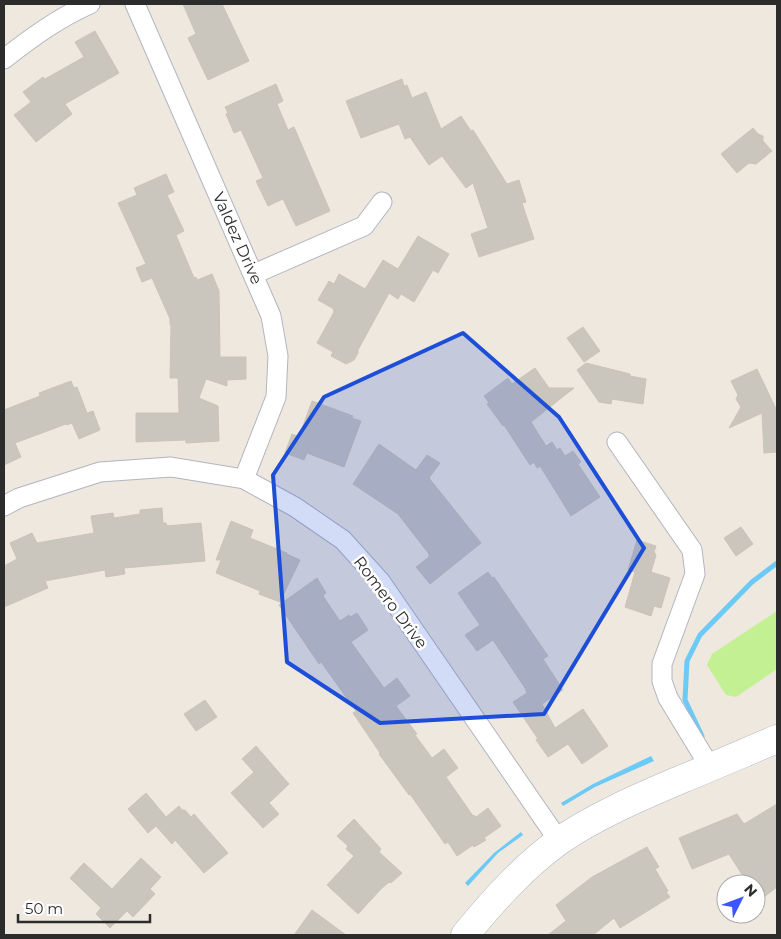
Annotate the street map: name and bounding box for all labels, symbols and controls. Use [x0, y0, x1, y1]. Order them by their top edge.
street label: Valdez Drive [209, 189, 266, 287]
street label: Romero Drive [350, 552, 431, 652]
north arrow [716, 874, 766, 924]
text: N [740, 880, 761, 901]
scale bar [18, 892, 150, 924]
text: 50 m [25, 899, 63, 918]

